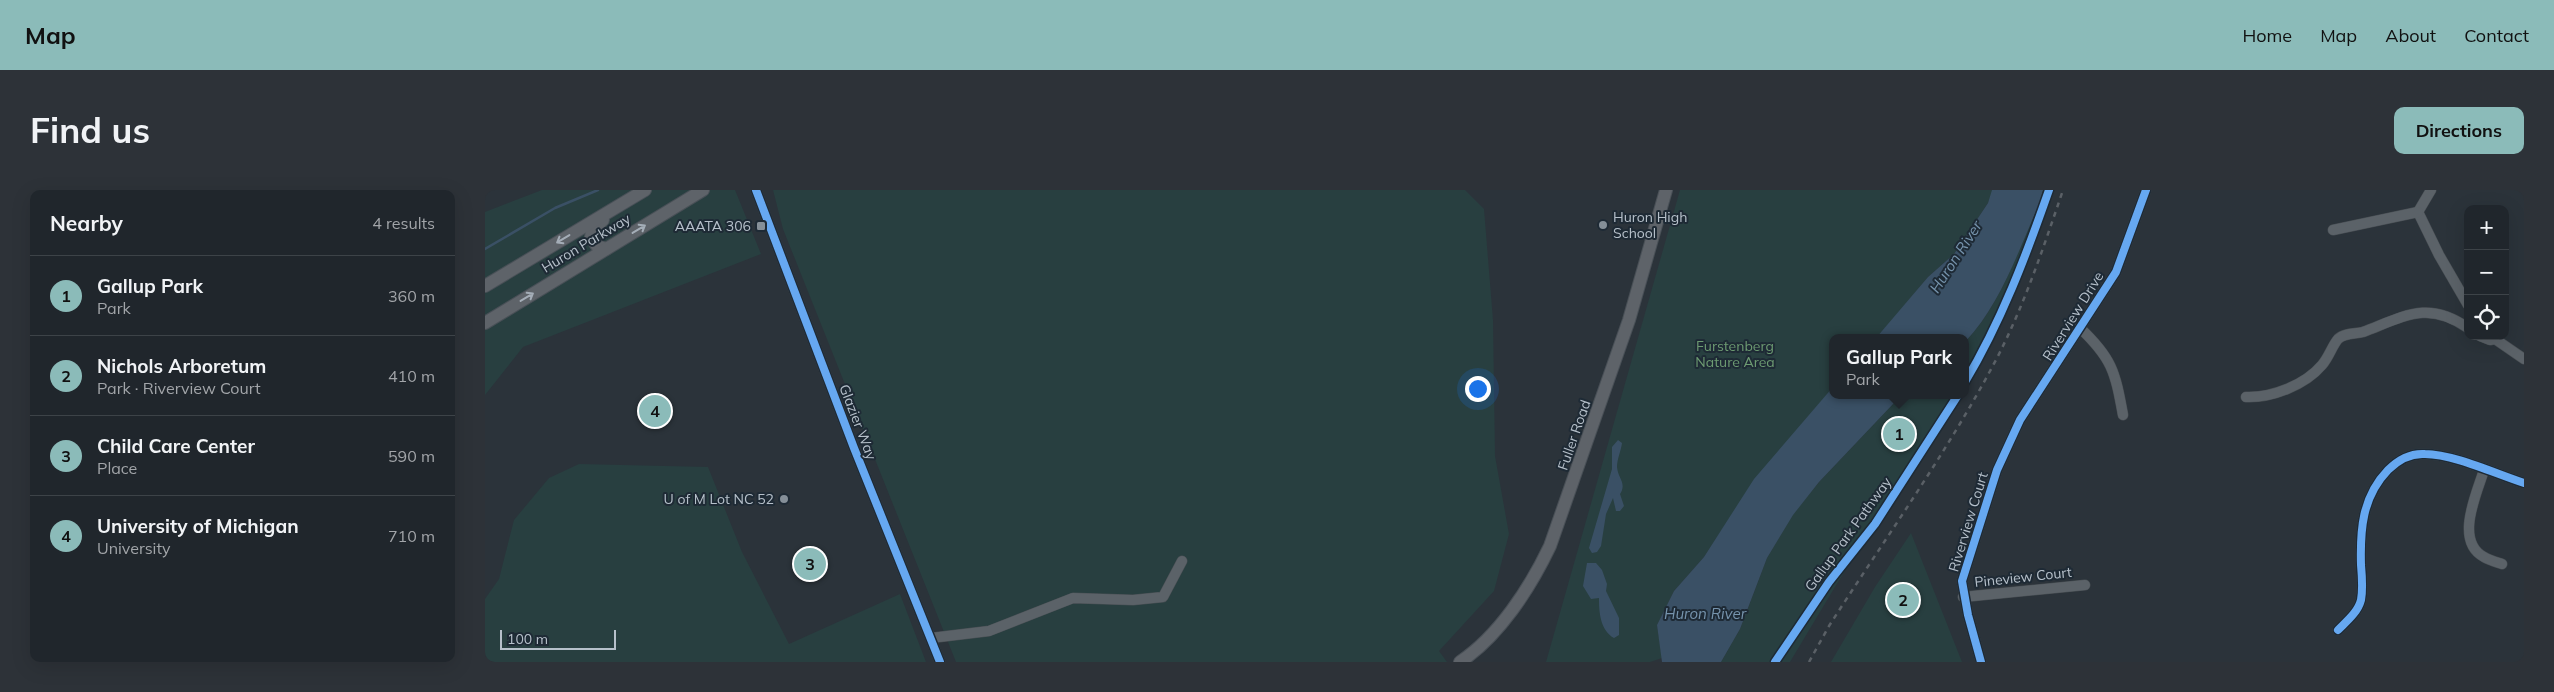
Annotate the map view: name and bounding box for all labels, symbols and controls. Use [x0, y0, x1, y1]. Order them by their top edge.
text: Map [25, 20, 76, 50]
text: Home [2242, 24, 2292, 47]
text: Map [2320, 24, 2357, 47]
text: About [2385, 24, 2436, 47]
text: Contact [2464, 24, 2529, 47]
button: Directions [2394, 107, 2524, 154]
text: Find us [30, 108, 150, 152]
map controls [2464, 205, 2509, 340]
button: + [2464, 205, 2509, 250]
place label: Huron High School [1613, 208, 1687, 242]
street label: Huron Parkway [538, 209, 634, 277]
text: Nearby [50, 210, 123, 236]
text: 4 results [372, 213, 435, 233]
place label: AAATA 306 [675, 217, 751, 235]
water label: Huron River [1925, 217, 1986, 296]
marker: Huron High School [1597, 219, 1609, 231]
marker: AAATA 306 [755, 220, 767, 232]
one-way arrow [632, 223, 646, 233]
one-way arrow [556, 235, 570, 245]
button: − [2464, 250, 2509, 295]
street label: Riverview Drive [2038, 268, 2108, 364]
text: Gallup Park [97, 274, 203, 298]
text: 1 [61, 286, 71, 306]
text: 360 m [388, 286, 435, 306]
one-way arrow [519, 292, 533, 302]
button: locate [2464, 295, 2509, 340]
text: Park [97, 298, 131, 318]
popup [1829, 334, 1969, 399]
park label: Furstenberg Nature Area [1695, 337, 1775, 371]
text: Gallup Park [1846, 345, 1952, 369]
text: Nichols Arboretum [97, 354, 266, 378]
text: 2 [61, 366, 71, 386]
text: 410 m [388, 366, 435, 386]
text: Park [1846, 369, 1880, 389]
your location [1465, 376, 1491, 402]
text: Park · Riverview Court [97, 378, 261, 398]
street label: Glazier Way [835, 382, 881, 463]
pin: 4 [639, 392, 671, 430]
street label: Fuller Road [1554, 397, 1594, 473]
pin: 1 [1883, 415, 1915, 453]
text: Child Care Center [97, 434, 255, 458]
text: 3 [61, 446, 71, 466]
text: 590 m [388, 446, 435, 466]
text: Place [97, 458, 137, 478]
street label: Riverview Court [1944, 470, 1992, 574]
street label: Gallup Park Pathway [1801, 473, 1896, 595]
place label: U of M Lot NC 52 [664, 490, 774, 508]
marker: U of M Lot NC 52 [778, 493, 790, 505]
text: University of Michigan [97, 514, 299, 538]
text: 4 [61, 526, 71, 546]
text: 710 m [388, 526, 435, 546]
text: University [97, 538, 171, 558]
pin: 3 [794, 545, 826, 583]
street label: Pineview Court [1973, 563, 2073, 591]
pin: 2 [1887, 581, 1919, 619]
water label: Huron River [1664, 604, 1747, 623]
scale bar [500, 627, 616, 650]
text: 100 m [507, 630, 548, 648]

